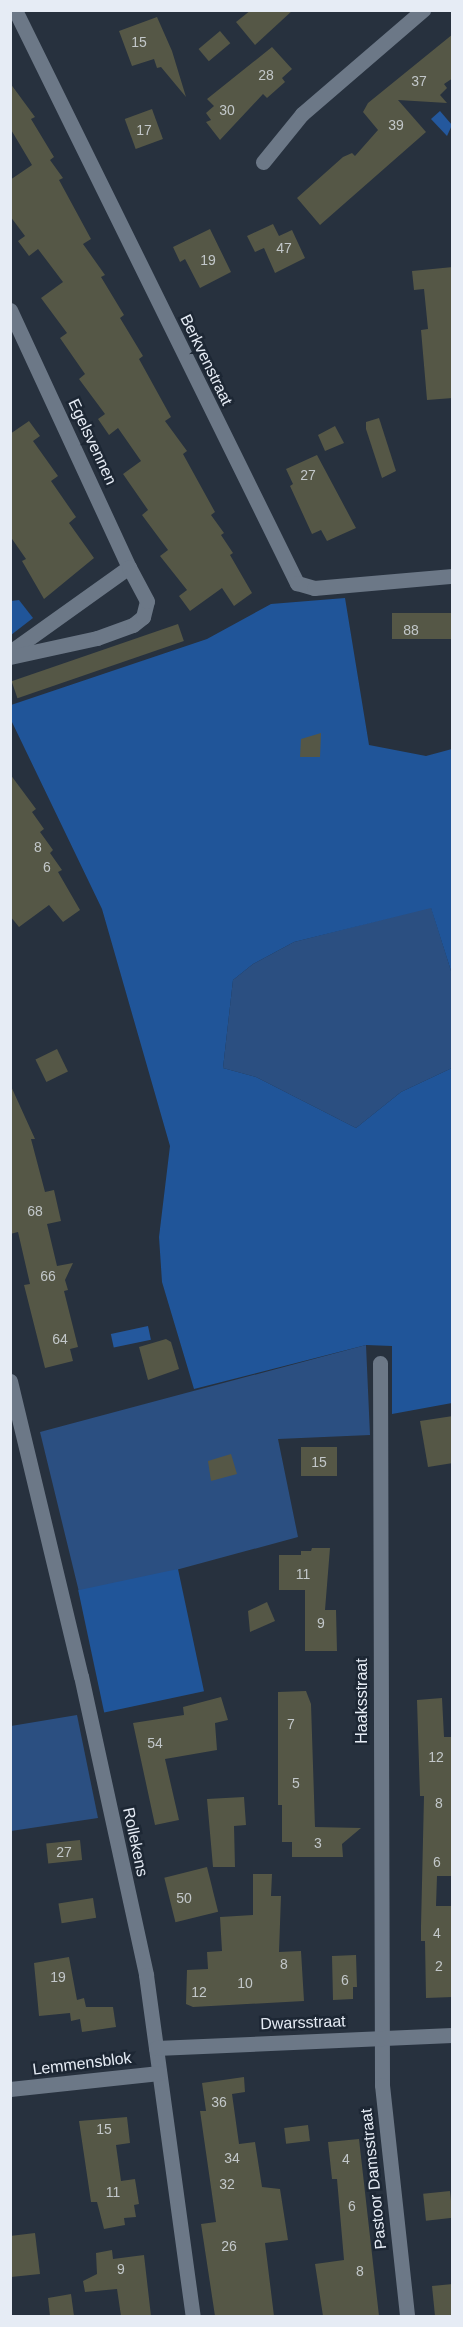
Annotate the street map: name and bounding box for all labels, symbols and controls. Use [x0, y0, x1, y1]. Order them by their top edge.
house number: 15 [131, 34, 147, 50]
house number: 28 [258, 67, 274, 83]
house number: 37 [411, 73, 427, 89]
house number: 30 [219, 102, 235, 118]
house number: 39 [388, 117, 404, 133]
house number: 17 [136, 122, 152, 138]
house number: 47 [276, 240, 292, 256]
house number: 19 [200, 252, 216, 268]
street label: Berkvenstraat [176, 311, 236, 409]
street label: Egelsvennen [64, 396, 120, 488]
house number: 27 [300, 467, 316, 483]
house number: 88 [403, 622, 419, 638]
house number: 8 [34, 839, 42, 855]
house number: 6 [43, 859, 51, 875]
house number: 68 [27, 1203, 43, 1219]
house number: 66 [40, 1268, 56, 1284]
house number: 64 [52, 1331, 68, 1347]
house number: 15 [311, 1454, 327, 1470]
house number: 11 [296, 1566, 310, 1582]
house number: 9 [317, 1615, 325, 1631]
street label: Haaksstraat [352, 1658, 372, 1744]
house number: 7 [287, 1716, 295, 1732]
house number: 54 [147, 1735, 163, 1751]
house number: 12 [428, 1749, 444, 1765]
house number: 5 [292, 1775, 300, 1791]
house number: 8 [435, 1795, 443, 1811]
street label: Rollekens [118, 1806, 152, 1878]
house number: 3 [314, 1835, 322, 1851]
house number: 27 [56, 1844, 72, 1860]
house number: 6 [433, 1854, 441, 1870]
house number: 50 [176, 1890, 192, 1906]
house number: 4 [433, 1925, 441, 1941]
house number: 8 [280, 1956, 288, 1972]
house number: 2 [435, 1958, 443, 1974]
house number: 19 [50, 1969, 66, 1985]
house number: 6 [341, 1972, 349, 1988]
house number: 10 [237, 1975, 253, 1991]
house number: 12 [191, 1984, 207, 2000]
street label: Dwarsstraat [260, 2012, 346, 2034]
street label: Lemmensblok [31, 2048, 133, 2080]
house number: 36 [211, 2094, 227, 2110]
street label: Pastoor Damsstraat [357, 2108, 391, 2250]
house number: 15 [96, 2121, 112, 2137]
house number: 34 [224, 2150, 240, 2166]
house number: 4 [342, 2151, 350, 2167]
house number: 32 [219, 2176, 235, 2192]
house number: 11 [106, 2184, 120, 2200]
house number: 6 [348, 2198, 356, 2214]
house number: 26 [221, 2238, 237, 2254]
house number: 9 [117, 2261, 125, 2277]
house number: 8 [356, 2263, 364, 2279]

